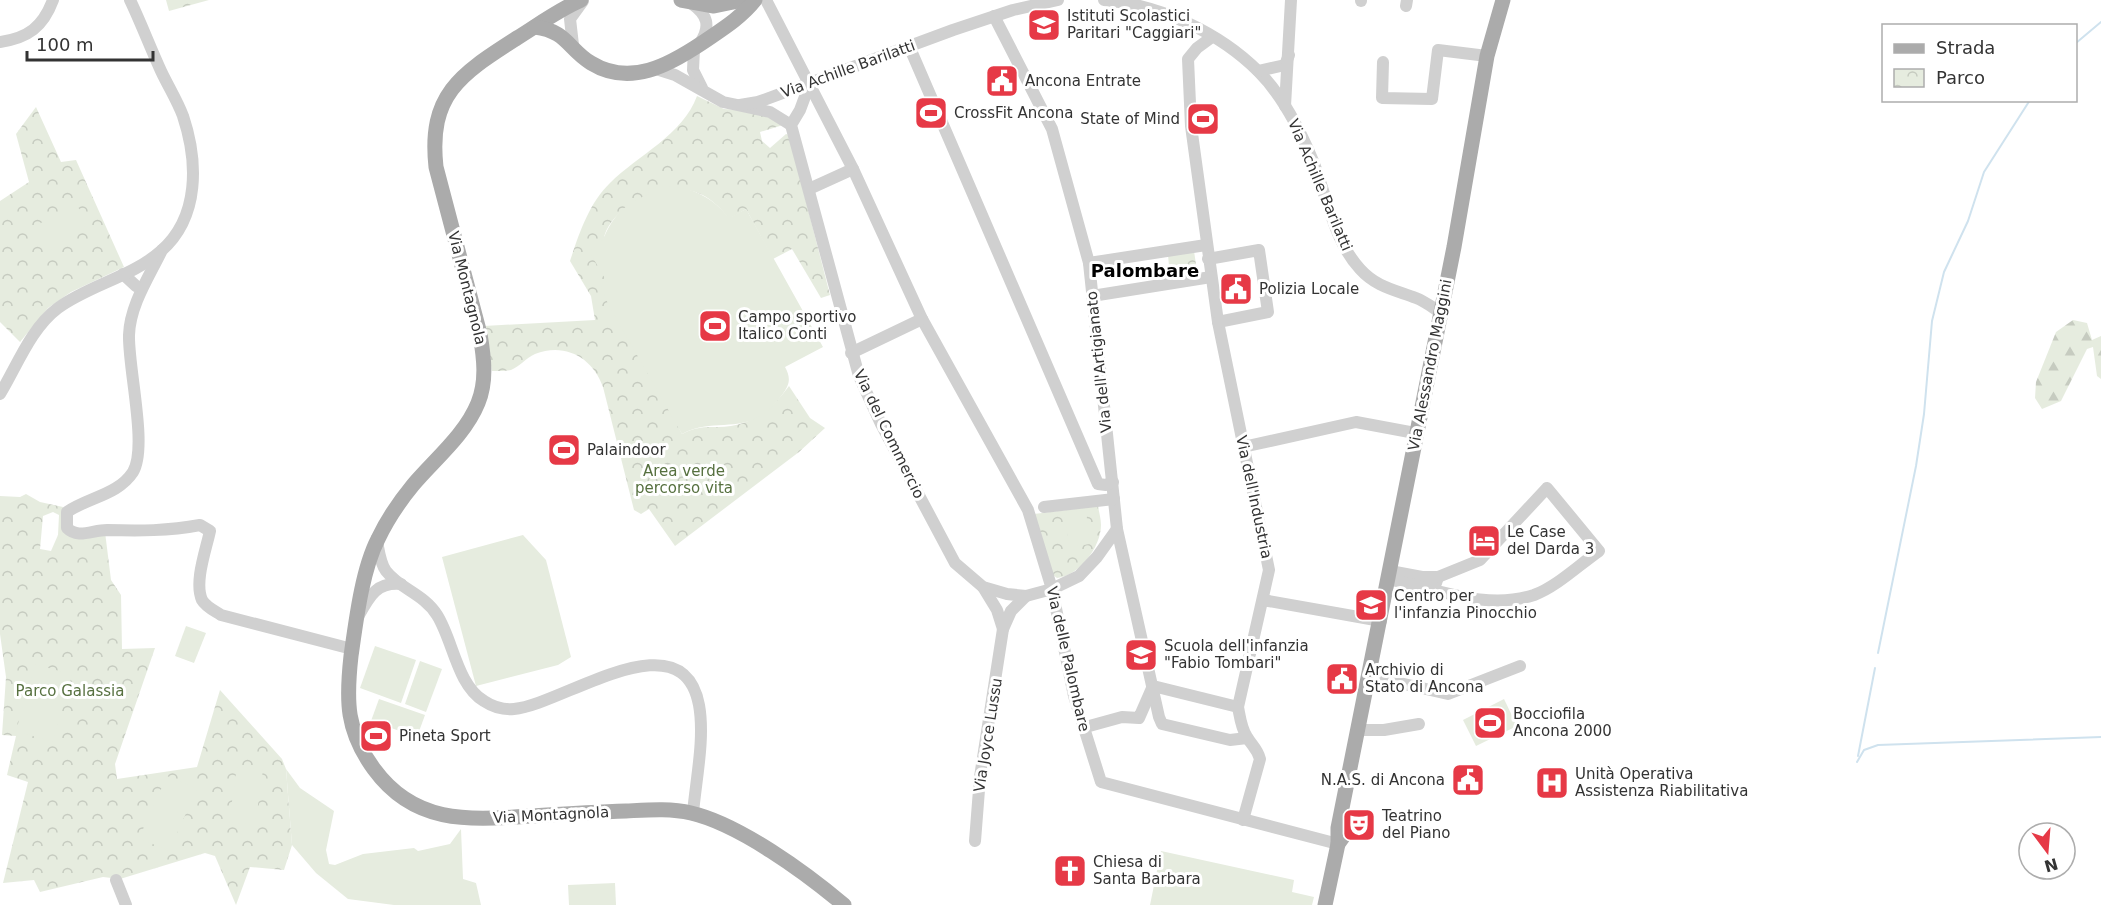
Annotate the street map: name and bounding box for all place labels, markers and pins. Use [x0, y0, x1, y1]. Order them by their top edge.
school or university icon: Istituti Scolastici Paritari "Caggiari" [1026, 7, 1062, 43]
place label: Istituti Scolastici Paritari "Caggiari" [1067, 7, 1201, 42]
public building icon: Ancona Entrate [984, 63, 1020, 99]
place label: Ancona Entrate [1025, 72, 1141, 90]
sports icon: CrossFit Ancona [913, 95, 949, 131]
sports icon: State of Mind [1185, 101, 1221, 137]
place label: CrossFit Ancona [954, 104, 1073, 122]
place label: State of Mind [1080, 110, 1180, 128]
public building icon: Polizia Locale [1218, 271, 1254, 307]
place label: Polizia Locale [1259, 280, 1359, 298]
sports icon: Campo sportivo Italico Conti [697, 308, 733, 344]
place label: Campo sportivo Italico Conti [738, 308, 857, 343]
sports icon: Palaindoor [546, 432, 582, 468]
place label: Palaindoor [587, 441, 666, 459]
hotel icon: Le Case del Darda 3 [1466, 523, 1502, 559]
place label: Le Case del Darda 3 [1507, 523, 1594, 558]
school or university icon: Centro per l'infanzia Pinocchio [1353, 587, 1389, 623]
place label: Centro per l'infanzia Pinocchio [1394, 587, 1537, 622]
school or university icon: Scuola dell'infanzia "Fabio Tombari" [1123, 637, 1159, 673]
place label: Scuola dell'infanzia "Fabio Tombari" [1164, 637, 1309, 672]
public building icon: Archivio di Stato di Ancona [1324, 661, 1360, 697]
place label: Archivio di Stato di Ancona [1365, 661, 1484, 696]
sports icon: Bocciofila Ancona 2000 [1472, 705, 1508, 741]
place label: Bocciofila Ancona 2000 [1513, 705, 1612, 740]
sports icon: Pineta Sport [358, 718, 394, 754]
place label: Pineta Sport [399, 727, 491, 745]
public building icon: N.A.S. di Ancona [1450, 762, 1486, 798]
hospital icon: Unità Operativa Assistenza Riabilitativa [1534, 765, 1570, 801]
place label: Unità Operativa Assistenza Riabilitativa [1575, 765, 1748, 800]
place label: N.A.S. di Ancona [1321, 771, 1445, 789]
theatre icon: Teatrino del Piano [1341, 807, 1377, 843]
place label: Teatrino del Piano [1381, 807, 1450, 842]
church icon: Chiesa di Santa Barbara [1052, 853, 1088, 889]
place label: Chiesa di Santa Barbara [1093, 853, 1201, 888]

